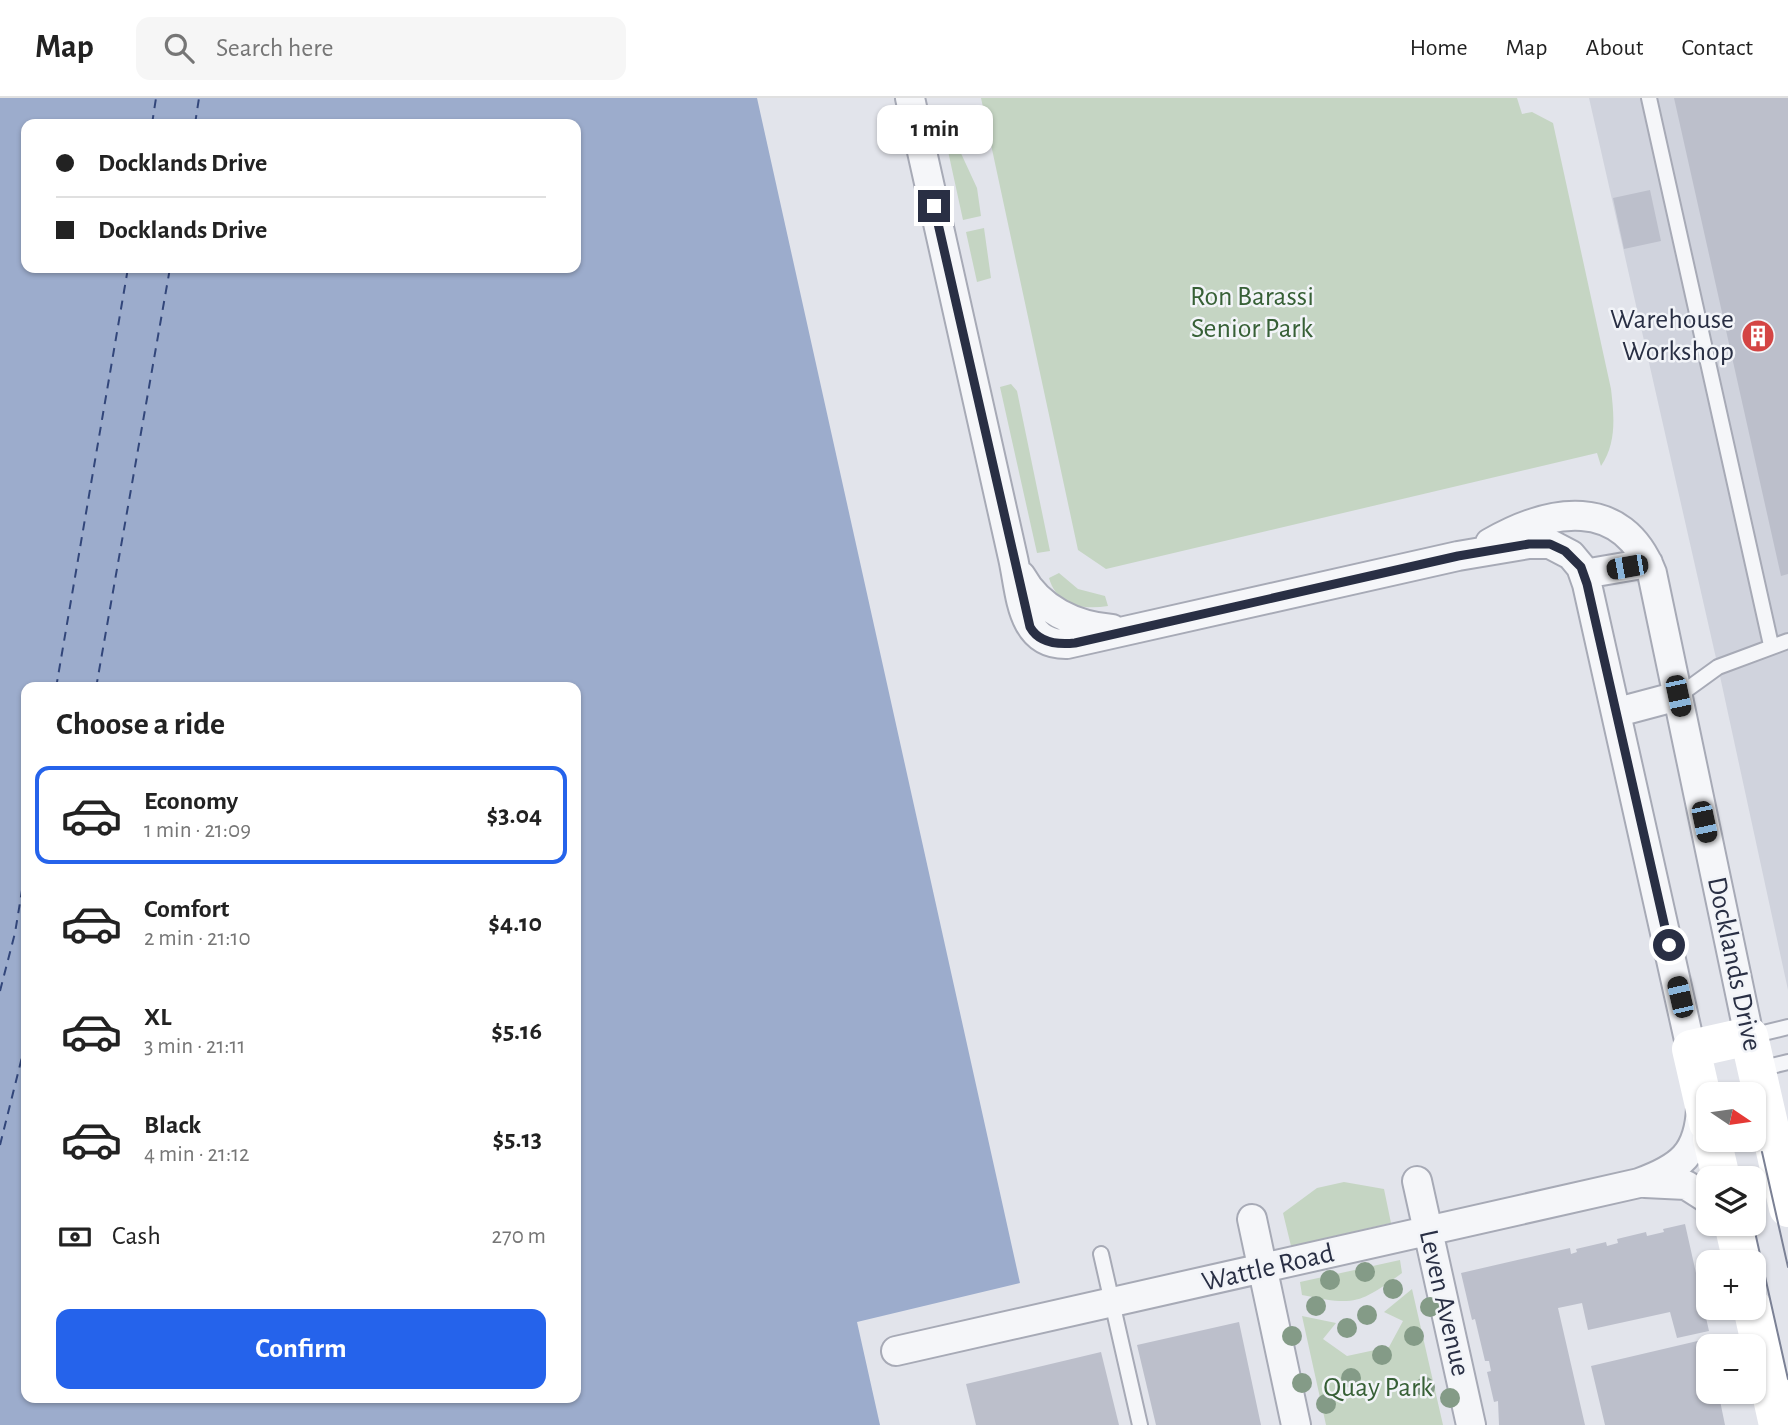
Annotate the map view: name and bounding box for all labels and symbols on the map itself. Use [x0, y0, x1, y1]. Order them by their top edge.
callout: 1 min [876, 105, 992, 154]
route end [918, 190, 950, 222]
park label: Ron Barassi Senior Park [1190, 283, 1314, 343]
place label: Warehouse Workshop [1610, 306, 1734, 366]
building icon: Warehouse Workshop [1739, 317, 1777, 355]
car [1605, 553, 1650, 581]
car [1664, 673, 1693, 719]
car [1690, 799, 1719, 845]
street label: Docklands Drive [1702, 874, 1766, 1054]
route start [1653, 929, 1685, 961]
car [1666, 974, 1695, 1020]
north arrow [1696, 1082, 1766, 1152]
street label: Leven Avenue [1414, 1227, 1474, 1379]
street label: Wattle Road [1199, 1239, 1337, 1297]
park label: Quay Park [1323, 1374, 1433, 1402]

